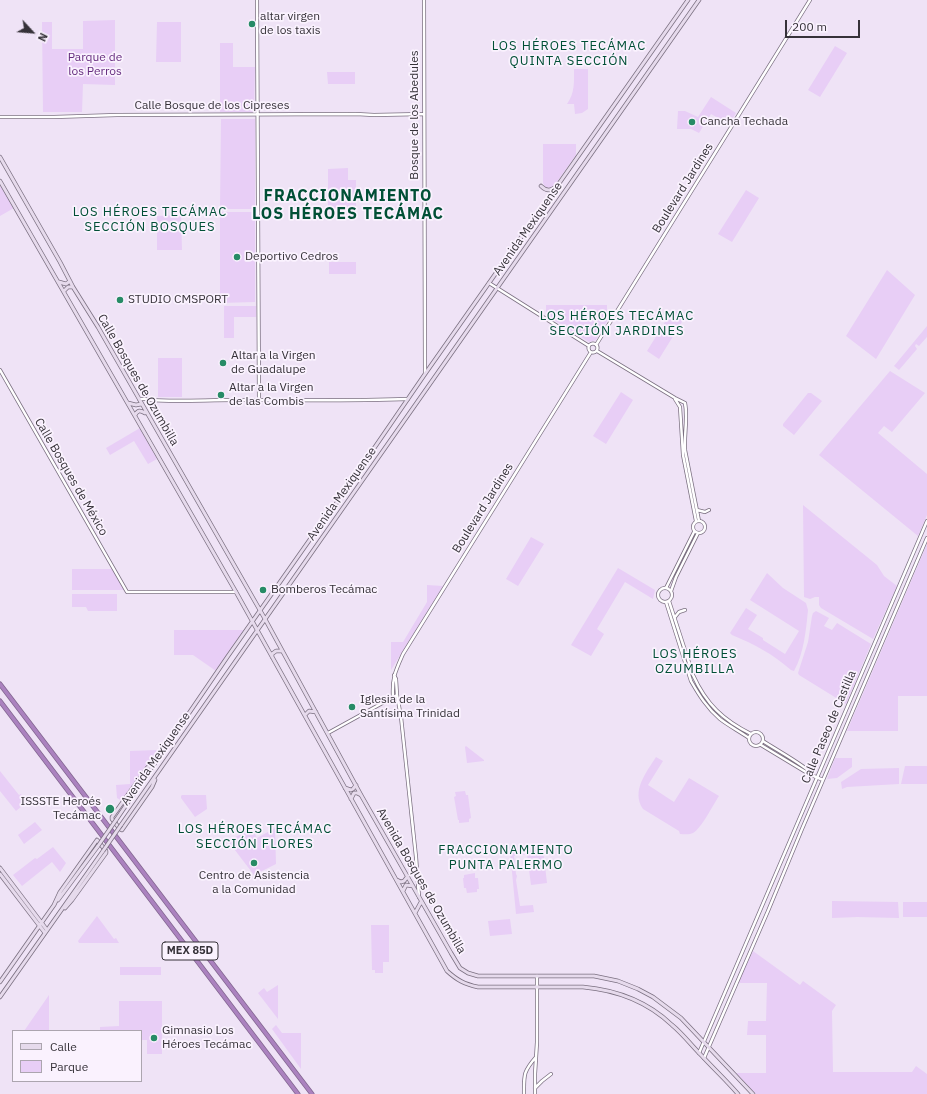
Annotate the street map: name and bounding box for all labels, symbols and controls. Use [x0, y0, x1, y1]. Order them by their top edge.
place label: altar virgen de los taxis [260, 10, 321, 38]
north arrow [12, 12, 52, 52]
scale bar [787, 12, 862, 38]
marker: altar virgen de los taxis [247, 19, 257, 29]
text: 200 m [792, 19, 827, 34]
text: N [35, 31, 51, 44]
district label: LOS HÉROES TECÁMAC QUINTA SECCIÓN [492, 38, 646, 69]
street label: Bosque de los Abedules [408, 50, 422, 180]
park label: Parque de los Perros [68, 51, 122, 79]
street label: Calle Bosque de los Cipreses [134, 99, 290, 113]
place label: Cancha Techada [700, 115, 788, 129]
marker: Cancha Techada [687, 117, 697, 127]
street label: Boulevard Jardines [649, 140, 717, 236]
street label: Avenida Mexiquense [490, 180, 566, 278]
district label: FRACCIONAMIENTO LOS HÉROES TECÁMAC [252, 186, 444, 224]
district label: LOS HÉROES TECÁMAC SECCIÓN BOSQUES [73, 204, 227, 235]
place label: Deportivo Cedros [245, 250, 338, 264]
marker: Deportivo Cedros [232, 252, 242, 262]
place label: STUDIO CMSPORT [128, 293, 228, 307]
marker: STUDIO CMSPORT [115, 295, 125, 305]
district label: LOS HÉROES TECÁMAC SECCIÓN JARDINES [540, 308, 694, 339]
street label: Calle Bosques de Ozumbilla [94, 312, 182, 448]
place label: Altar a la Virgen de Guadalupe [231, 349, 316, 377]
marker: Altar a la Virgen de Guadalupe [218, 358, 228, 368]
place label: Altar a la Virgen de las Combis [229, 381, 314, 409]
marker: Altar a la Virgen de las Combis [216, 390, 226, 400]
street label: Calle Bosques de México [31, 416, 111, 538]
street label: Avenida Mexiquense [304, 445, 380, 543]
street label: Boulevard Jardines [449, 460, 517, 556]
place label: Bomberos Tecámac [271, 583, 377, 597]
marker: Bomberos Tecámac [258, 585, 268, 595]
district label: LOS HÉROES OZUMBILLA [652, 646, 738, 677]
street label: Calle Paseo de Castilla [799, 668, 859, 786]
place label: Iglesia de la Santísima Trinidad [360, 693, 460, 721]
marker: Iglesia de la Santísima Trinidad [347, 702, 357, 712]
street label: Avenida Mexiquense [118, 710, 194, 808]
place label: ISSSTE Heroés Tecámac [20, 795, 101, 823]
marker: ISSSTE Heroés Tecámac [104, 803, 116, 815]
street label: Avenida Bosques de Ozumbilla [373, 806, 469, 956]
district label: LOS HÉROES TECÁMAC SECCIÓN FLORES [178, 821, 332, 852]
district label: FRACCIONAMIENTO PUNTA PALERMO [438, 842, 574, 873]
marker: Centro de Asistencia a la Comunidad [249, 858, 259, 868]
place label: Centro de Asistencia a la Comunidad [199, 869, 309, 897]
road number: MEX 85D [162, 942, 218, 960]
place label: Gimnasio Los Héroes Tecámac [162, 1024, 251, 1052]
legend [12, 1030, 142, 1082]
marker: Gimnasio Los Héroes Tecámac [149, 1033, 159, 1043]
text: Calle [50, 1039, 77, 1054]
text: Parque [50, 1059, 88, 1074]

